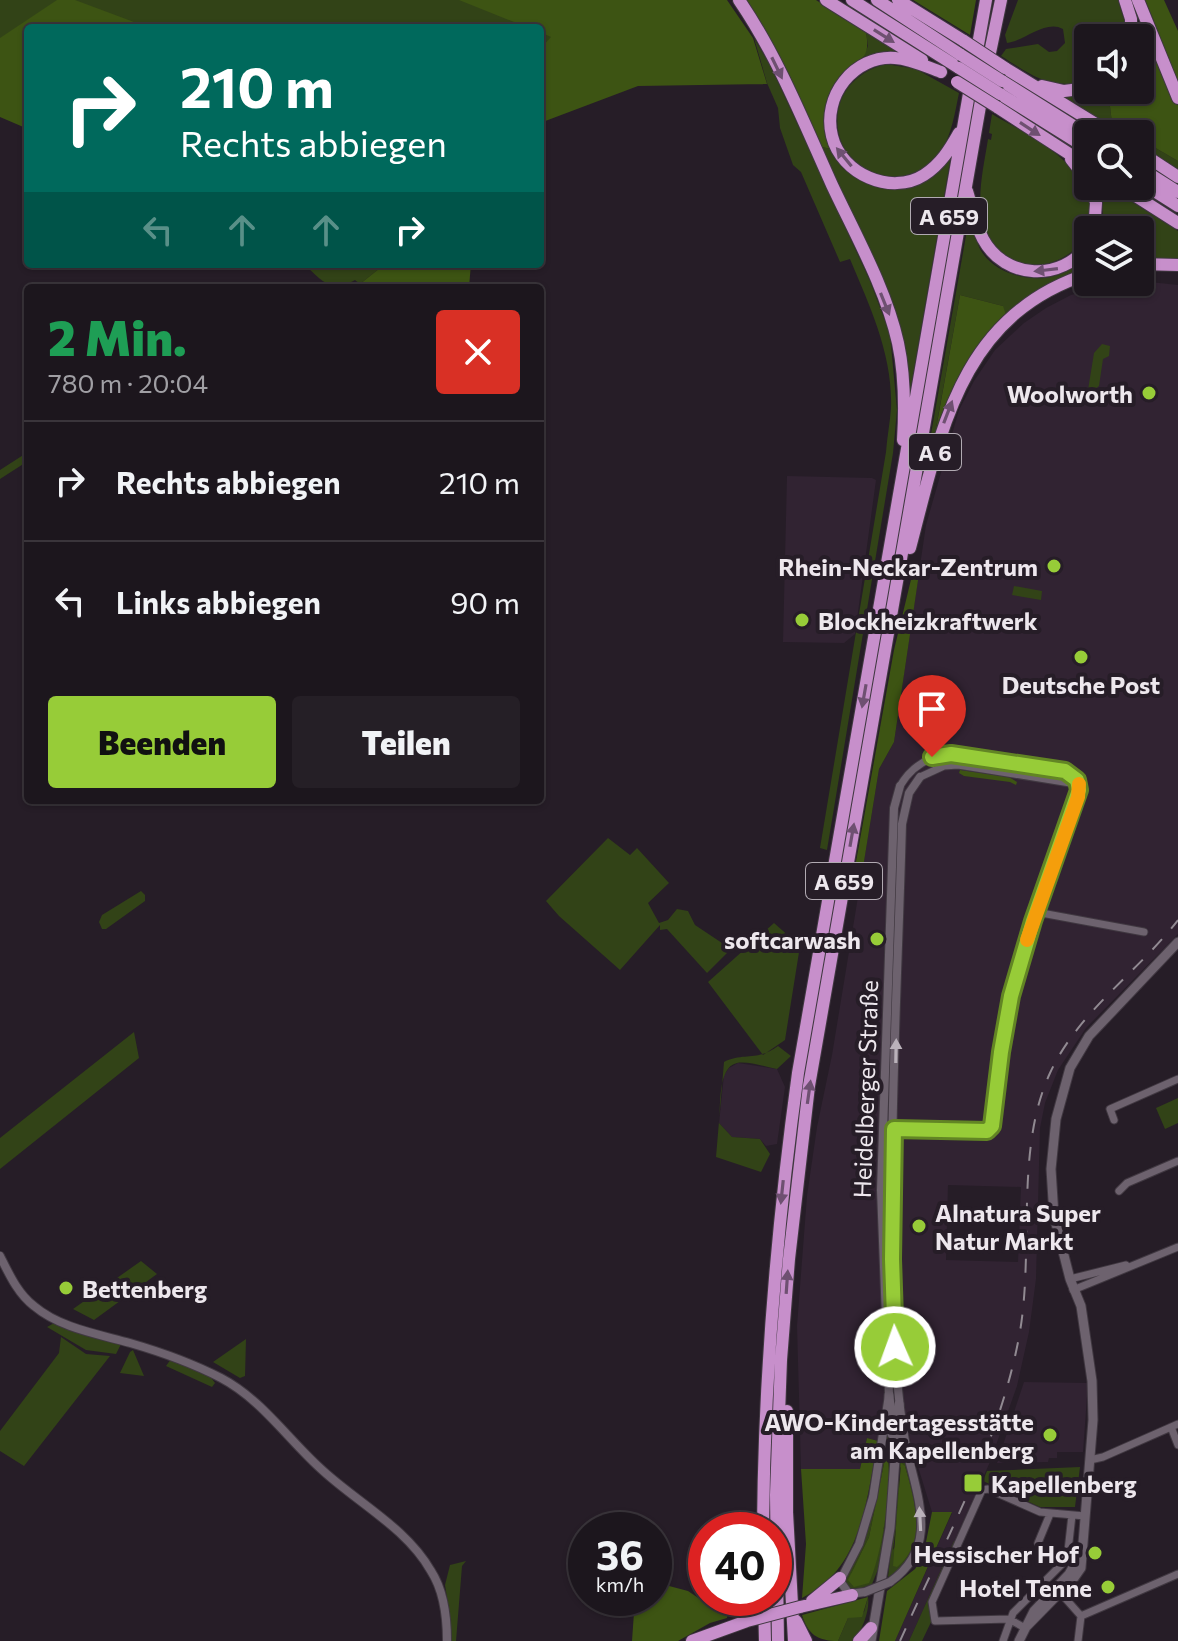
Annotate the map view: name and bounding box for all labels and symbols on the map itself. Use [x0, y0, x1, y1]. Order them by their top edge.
one-way arrow [873, 29, 895, 43]
one-way arrow [770, 56, 784, 79]
one-way arrow [1019, 121, 1041, 135]
one-way arrow [836, 147, 853, 168]
road number: A 659 [911, 198, 987, 234]
one-way arrow [1033, 263, 1058, 276]
one-way arrow [879, 292, 892, 316]
place label: Woolworth [1007, 379, 1133, 408]
marker: Woolworth [1140, 384, 1158, 402]
one-way arrow [942, 400, 955, 424]
road number: A 6 [909, 434, 961, 470]
place label: Rhein-Neckar-Zentrum [778, 552, 1038, 581]
marker: Rhein-Neckar-Zentrum [1045, 557, 1063, 575]
place label: Blockheizkraftwerk [818, 606, 1038, 635]
marker: Blockheizkraftwerk [793, 611, 811, 629]
marker: Deutsche Post [1072, 648, 1090, 666]
place label: Deutsche Post [1002, 670, 1160, 699]
pin [898, 675, 966, 757]
one-way arrow [858, 683, 870, 708]
one-way arrow [846, 822, 858, 847]
road number: A 659 [806, 863, 882, 899]
place label: softcarwash [724, 925, 861, 954]
marker: softcarwash [868, 930, 886, 948]
street label: Heidelberger Straße [847, 979, 883, 1199]
one-way arrow [890, 1038, 903, 1063]
one-way arrow [802, 1079, 815, 1104]
one-way arrow [776, 1180, 789, 1205]
place label: Alnatura Super Natur Markt [935, 1198, 1101, 1255]
marker: Alnatura Super Natur Markt [910, 1217, 928, 1235]
one-way arrow [781, 1269, 794, 1294]
place label: Bettenberg [82, 1274, 207, 1303]
marker: Bettenberg [57, 1279, 75, 1297]
position arrow [853, 1305, 937, 1389]
place label: AWO-Kindertagesstätte am Kapellenberg [764, 1407, 1034, 1464]
marker: AWO-Kindertagesstätte am Kapellenberg [1041, 1426, 1059, 1444]
place label: Kapellenberg [991, 1469, 1137, 1498]
marker: Kapellenberg [962, 1472, 984, 1494]
one-way arrow [914, 1506, 927, 1531]
speed limit sign: 40 [688, 1512, 792, 1616]
place label: Hessischer Hof [913, 1539, 1079, 1568]
marker: Hessischer Hof [1086, 1544, 1104, 1562]
place label: Hotel Tenne [959, 1573, 1092, 1602]
marker: Hotel Tenne [1099, 1578, 1117, 1596]

